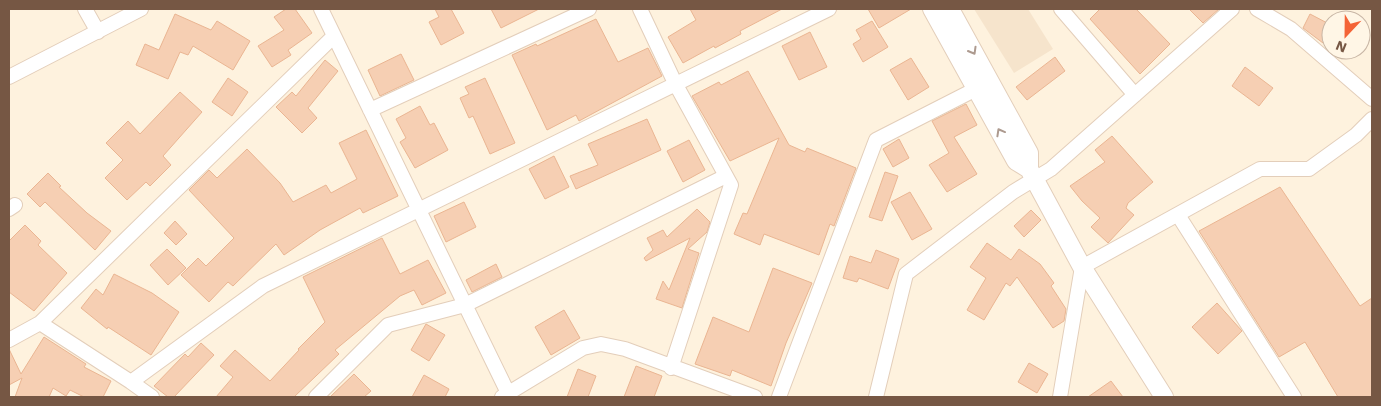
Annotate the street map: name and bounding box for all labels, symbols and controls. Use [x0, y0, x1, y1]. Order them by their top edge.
north arrow [1321, 10, 1371, 60]
text: N [1333, 38, 1349, 56]
one-way arrow [967, 46, 977, 55]
one-way arrow [996, 128, 1006, 137]

